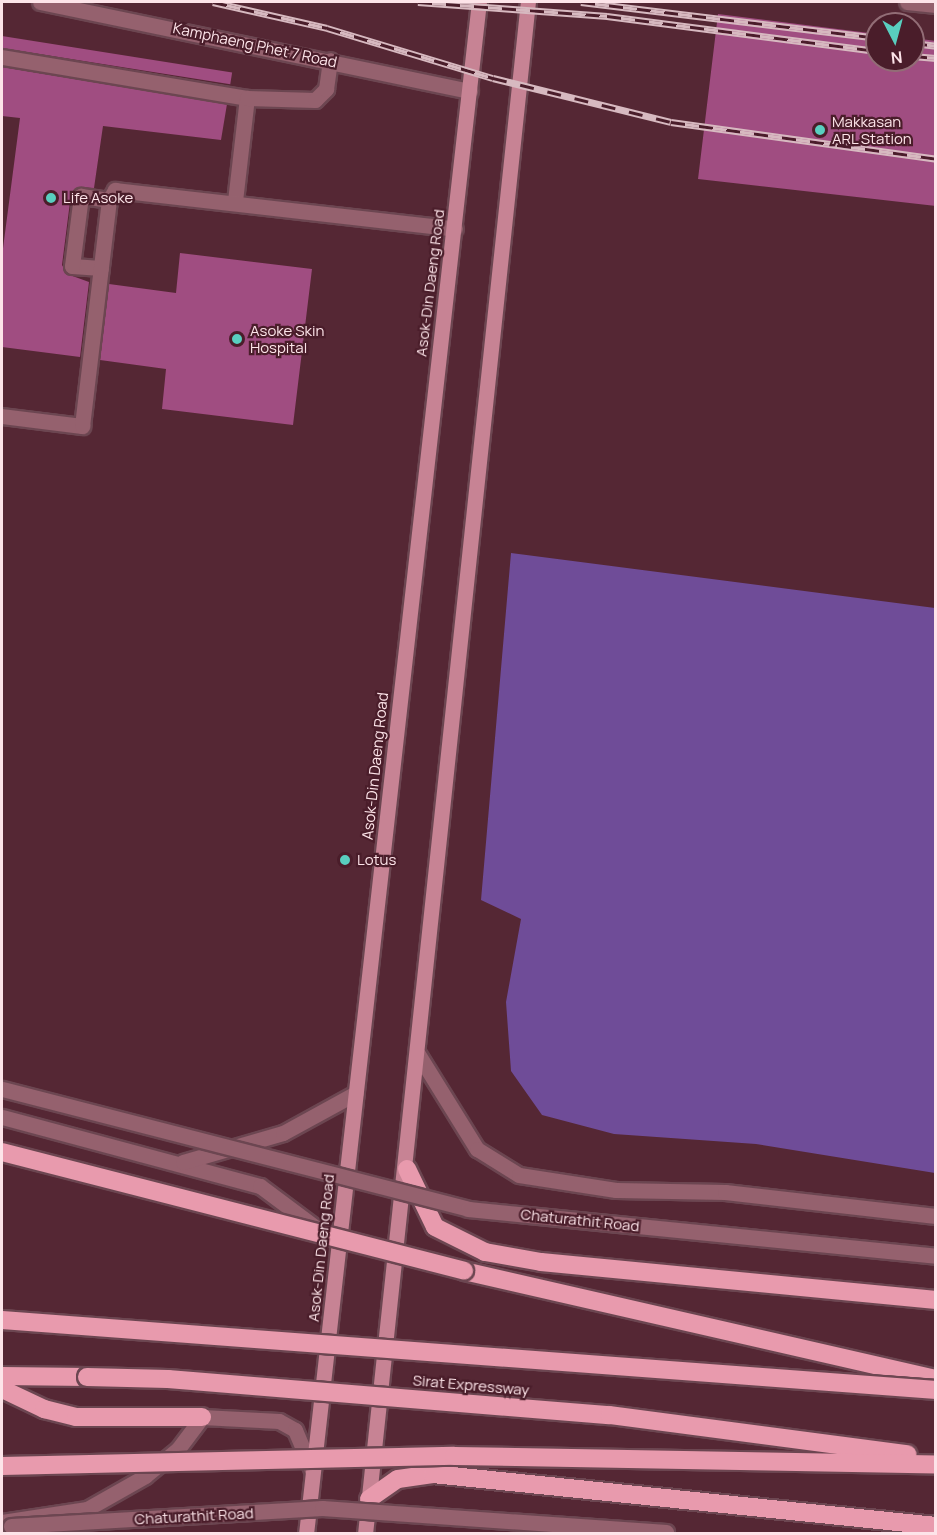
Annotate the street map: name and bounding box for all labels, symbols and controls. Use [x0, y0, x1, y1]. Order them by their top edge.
north arrow [865, 12, 925, 72]
street label: Kamphaeng Phet 7 Road [171, 19, 339, 71]
text: N [890, 46, 904, 69]
place label: Makkasan ARL Station [832, 112, 912, 147]
marker: Makkasan ARL Station [813, 123, 827, 137]
place label: Life Asoke [63, 189, 133, 207]
marker: Life Asoke [44, 191, 58, 205]
street label: Asok-Din Daeng Road [412, 208, 448, 358]
place label: Asoke Skin Hospital [250, 321, 324, 356]
marker: Asoke Skin Hospital [228, 330, 246, 348]
street label: Asok-Din Daeng Road [358, 691, 392, 841]
place label: Lotus [357, 851, 396, 869]
marker: Lotus [338, 853, 352, 867]
street label: Asok-Din Daeng Road [304, 1173, 338, 1323]
street label: Chaturathit Road [520, 1205, 640, 1235]
street label: Sirat Expressway [412, 1371, 530, 1399]
street label: Chaturathit Road [134, 1504, 254, 1528]

